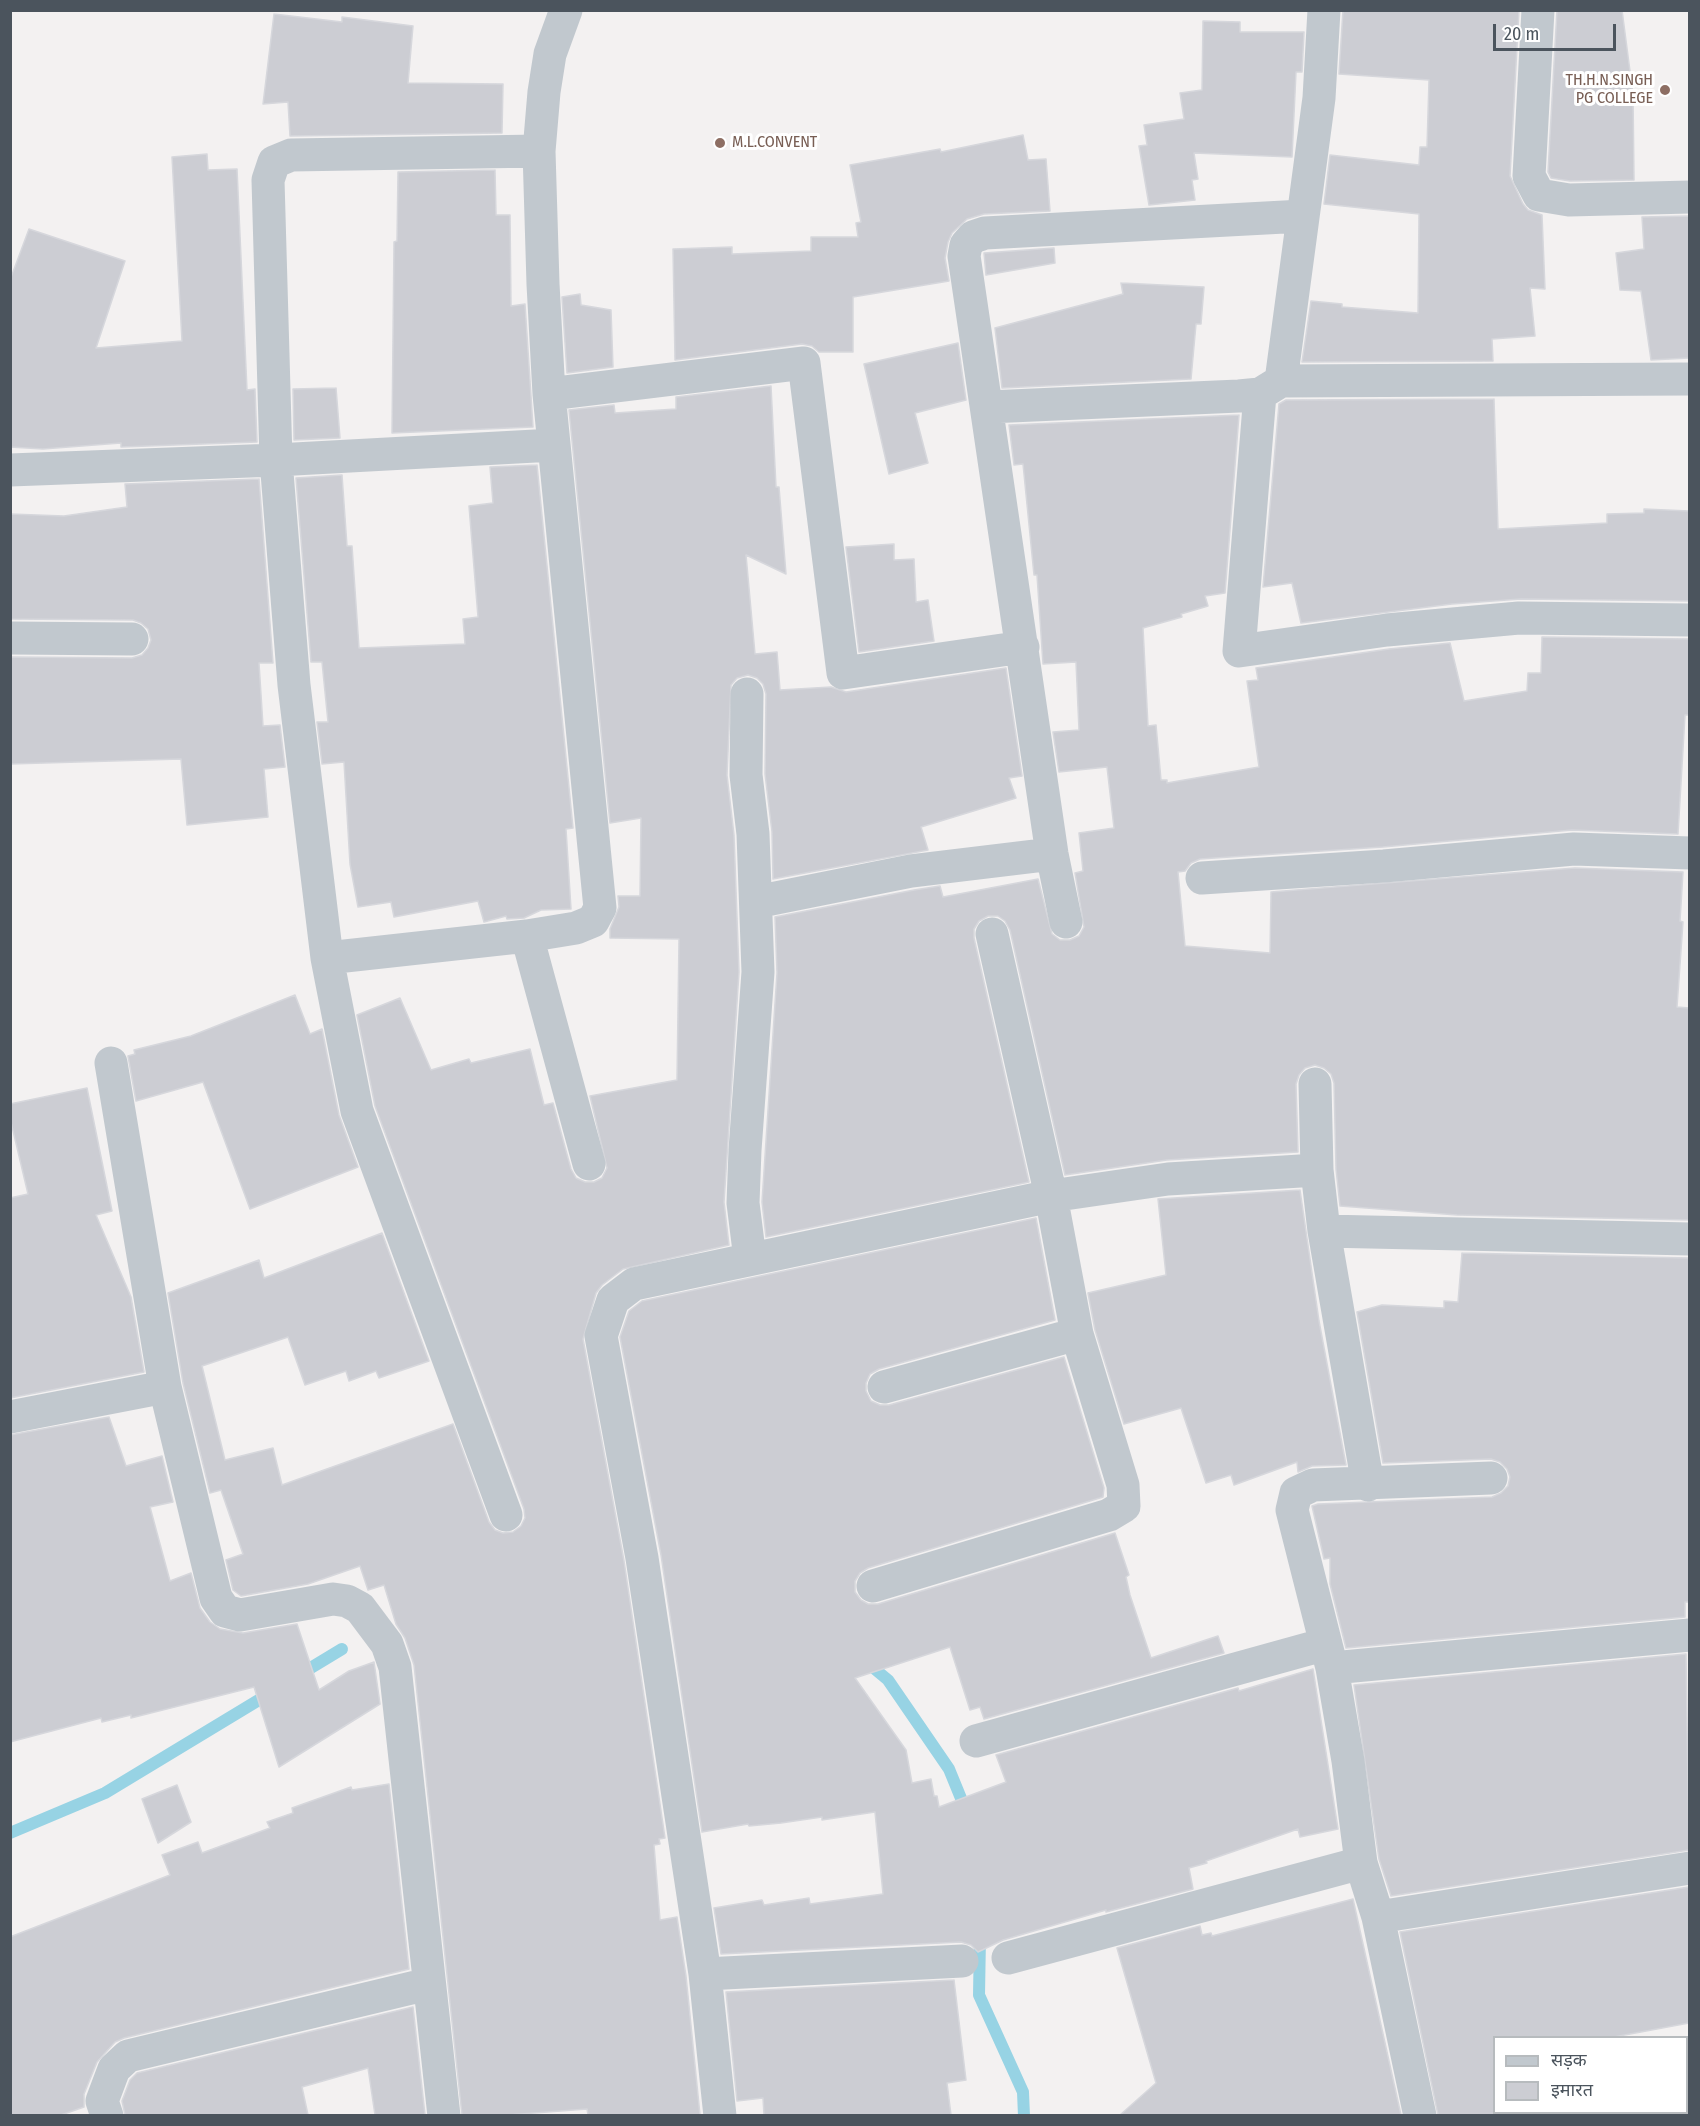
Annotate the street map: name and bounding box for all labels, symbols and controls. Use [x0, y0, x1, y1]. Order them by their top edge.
scale bar [1496, 12, 1619, 50]
text: 20 m [1504, 23, 1539, 45]
place label: TH.H.N.SINGH PG COLLEGE [1566, 71, 1653, 109]
marker: TH.H.N.SINGH PG COLLEGE [1658, 83, 1672, 97]
place label: M.L.CONVENT [732, 133, 817, 153]
marker: M.L.CONVENT [713, 136, 727, 150]
legend [1493, 2036, 1688, 2114]
text: सड़क [1551, 2049, 1587, 2071]
text: इमारत [1551, 2079, 1593, 2101]

